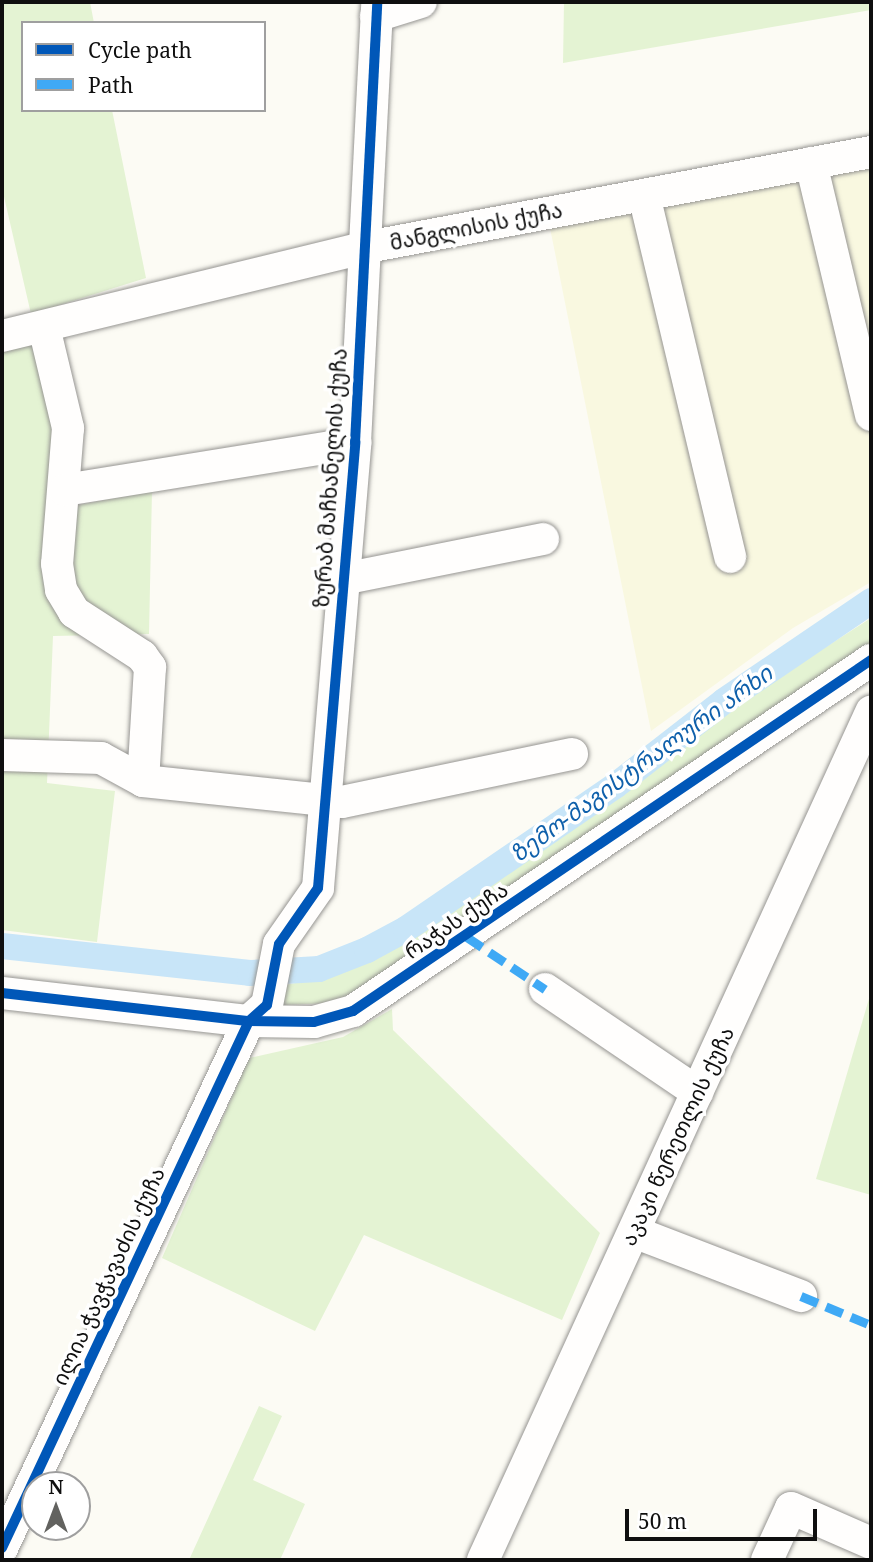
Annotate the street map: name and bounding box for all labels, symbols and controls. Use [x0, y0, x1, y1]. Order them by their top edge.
legend [21, 21, 266, 112]
text: Cycle path [88, 36, 192, 64]
text: Path [88, 71, 133, 99]
street label: მანგლისის ქუჩა [388, 197, 564, 255]
street label: ზურაბ მაჩხანელის ქუჩა [308, 347, 352, 609]
water label: ზემო-მაგისტრალური არხი [505, 659, 777, 867]
street label: რაჭას ქუჩა [400, 876, 512, 964]
street label: აკაკი წერეთლის ქუჩა [615, 1023, 739, 1249]
street label: ილია ჭავჭავაძის ქუჩა [46, 1163, 170, 1389]
north arrow [21, 1471, 91, 1541]
text: N [49, 1474, 63, 1500]
scale bar [628, 1496, 820, 1540]
text: 50 m [638, 1507, 687, 1535]

